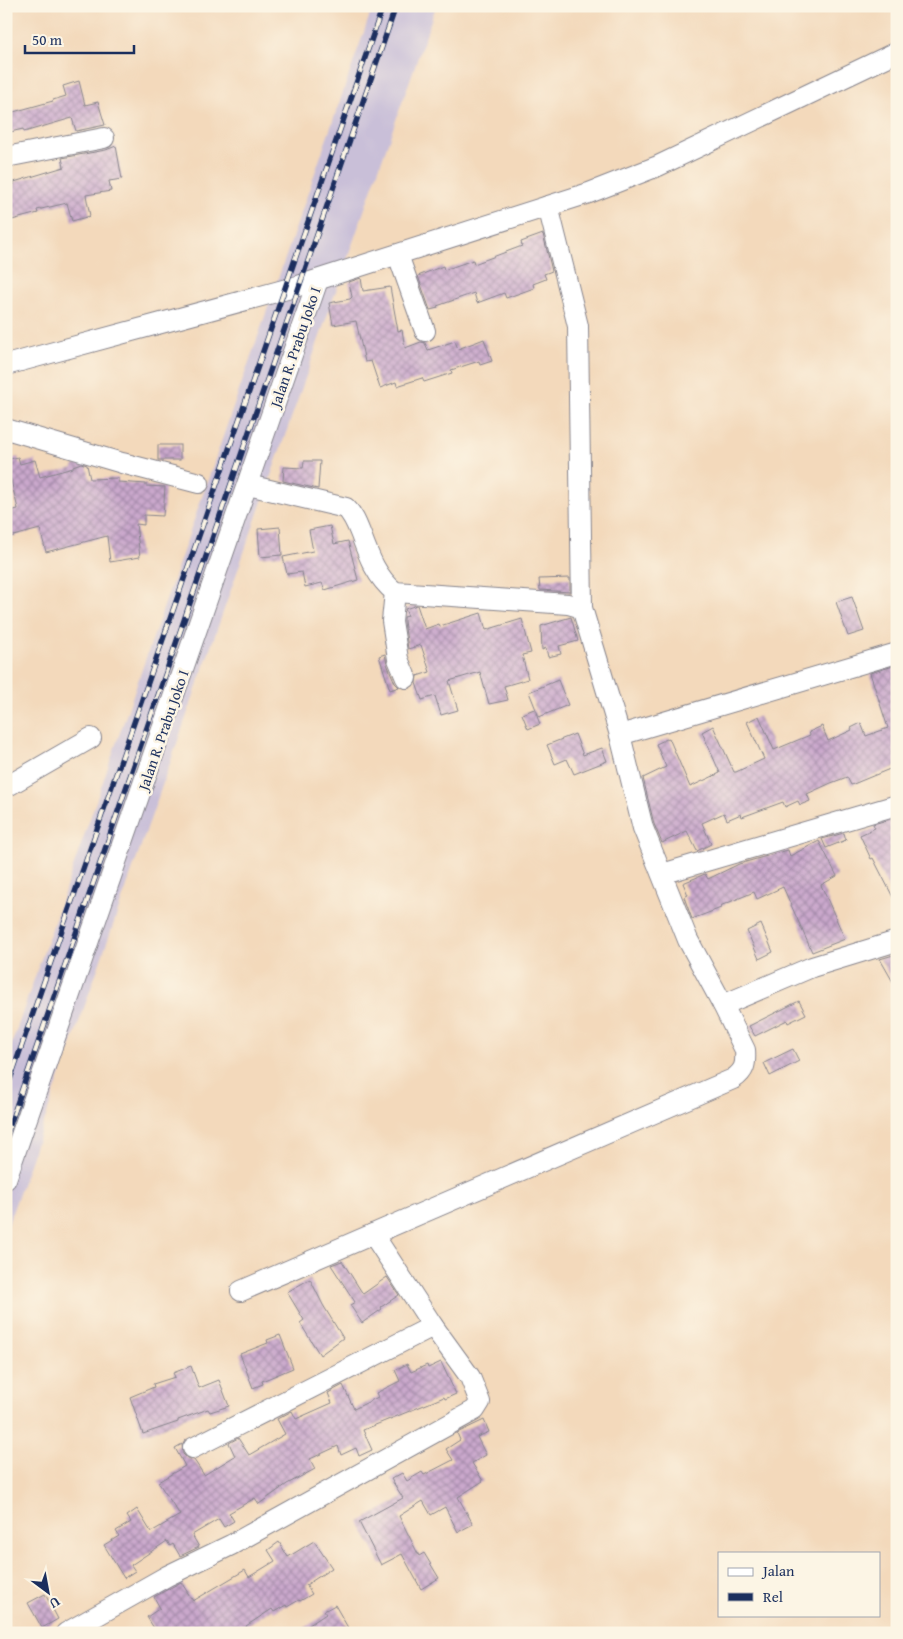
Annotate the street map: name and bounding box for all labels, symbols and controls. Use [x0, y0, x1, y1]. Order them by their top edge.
scale bar [25, 22, 134, 54]
text: 50 m [32, 29, 63, 50]
street label: Jalan R. Prabu Joko I [264, 284, 325, 412]
street label: Jalan R. Prabu Joko I [132, 667, 193, 795]
legend [718, 1552, 880, 1616]
text: Jalan [761, 1560, 795, 1581]
north arrow [22, 1566, 72, 1616]
text: Rel [763, 1586, 783, 1607]
text: U [45, 1592, 64, 1614]

